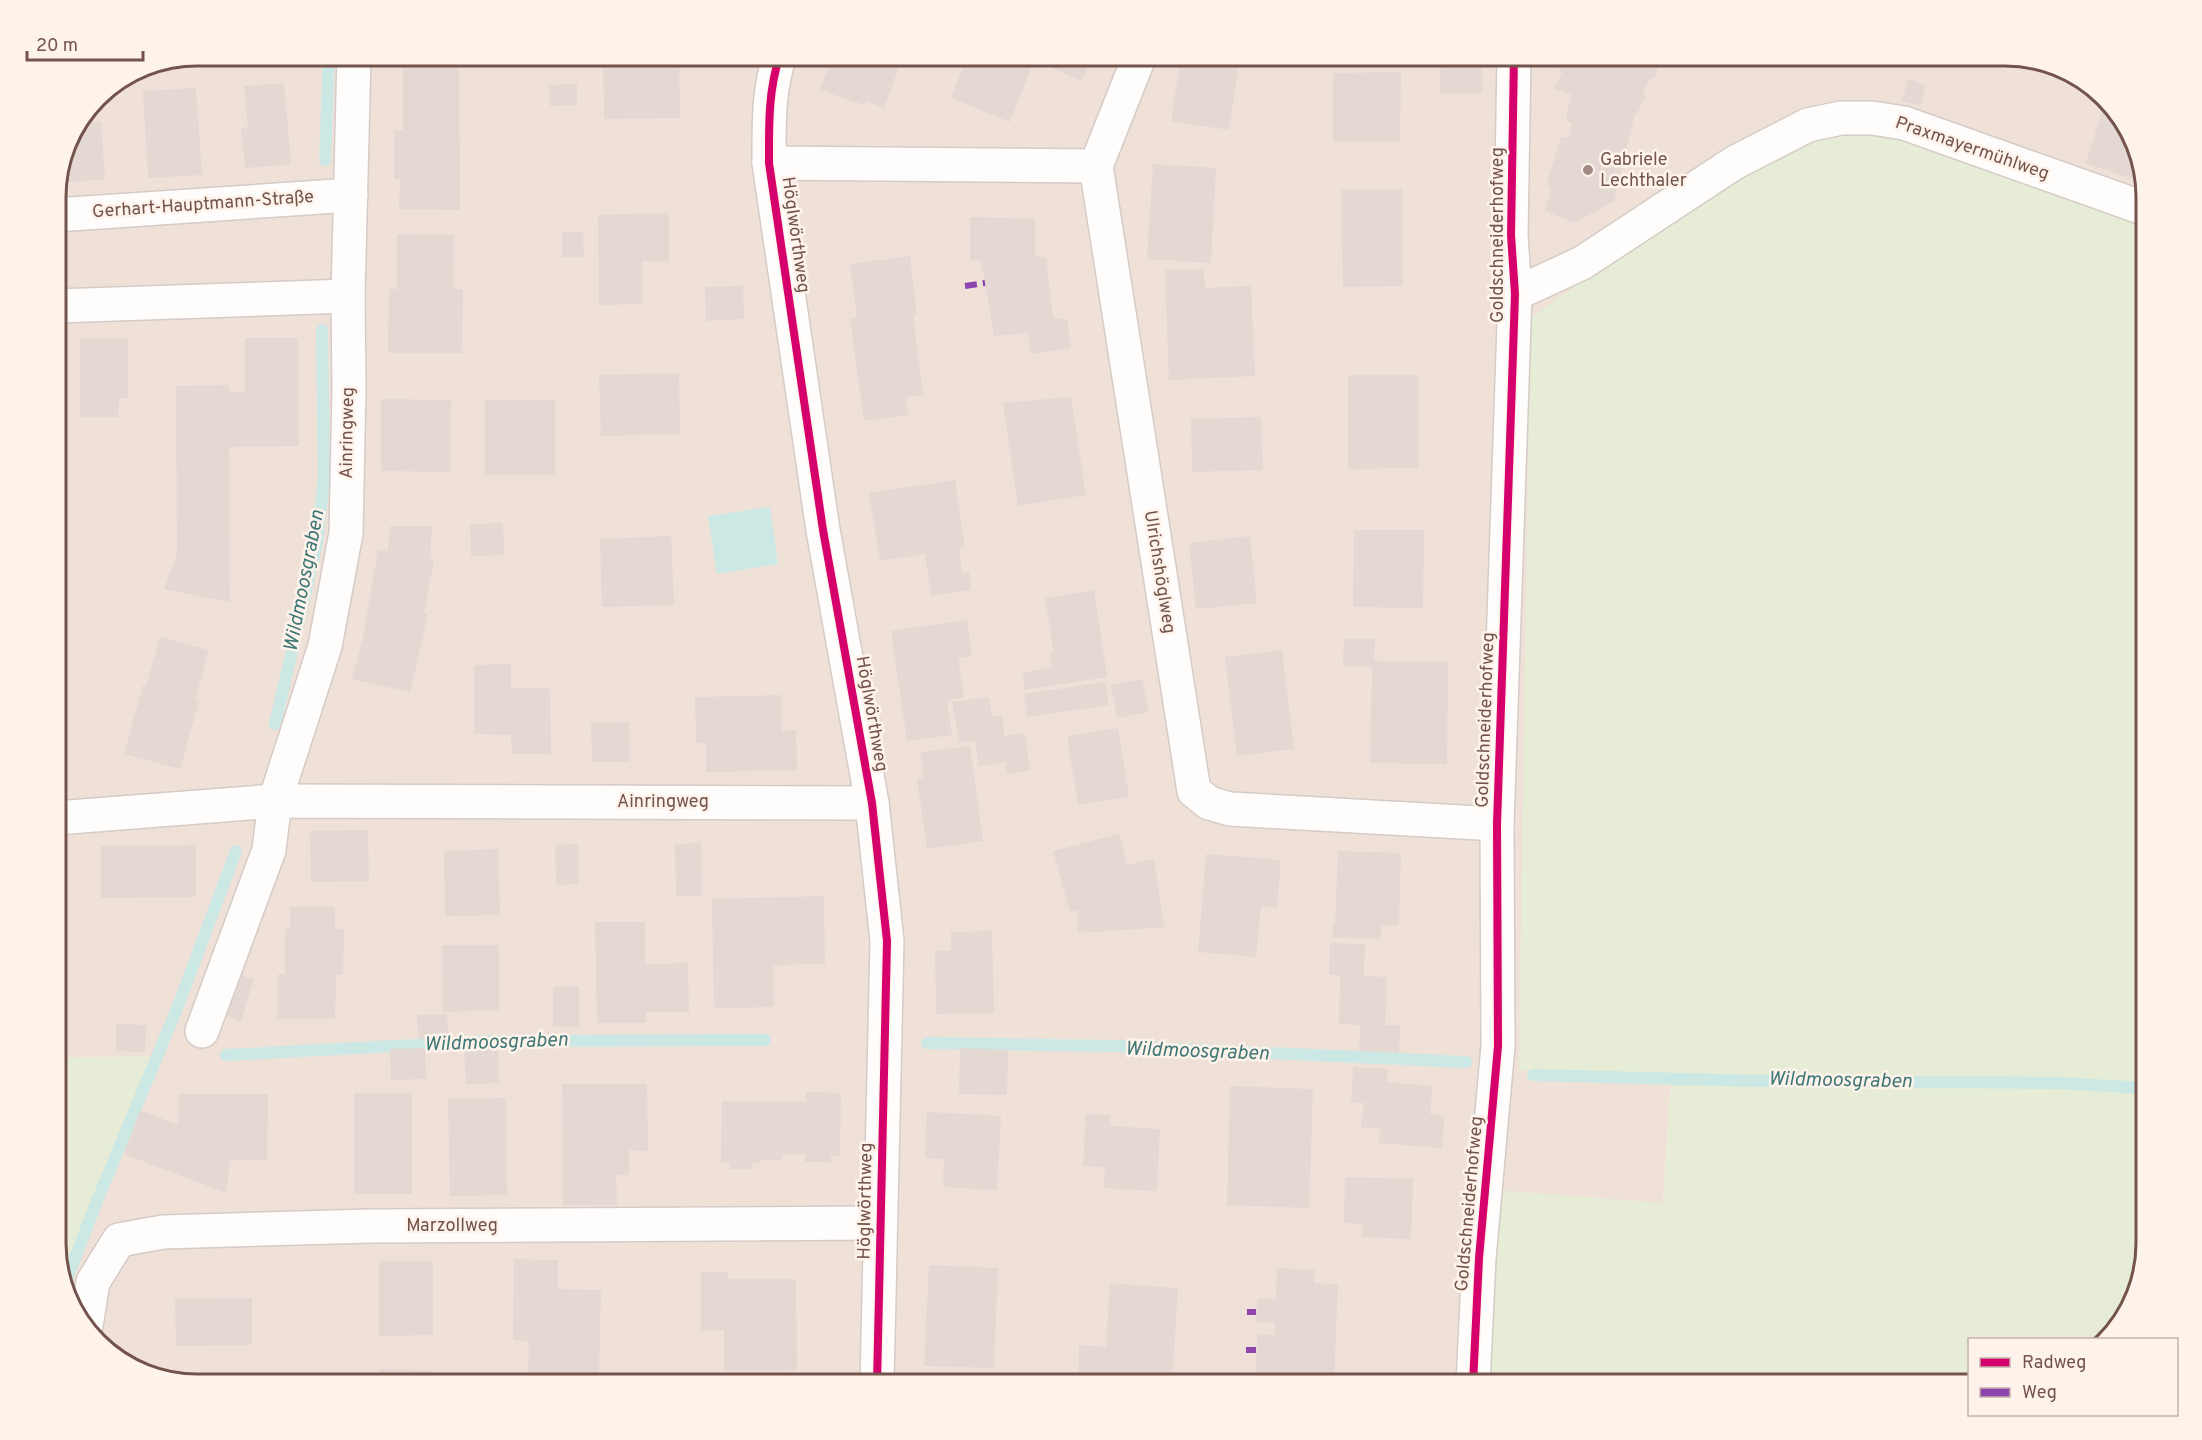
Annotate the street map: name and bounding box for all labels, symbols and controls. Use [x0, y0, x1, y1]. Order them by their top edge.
scale bar [27, 24, 142, 62]
text: 20 m [36, 35, 78, 58]
street label: Praxmayermühlweg [1892, 112, 2052, 186]
street label: Goldschneiderhofweg [1487, 147, 1510, 323]
place label: Gabriele Lechthaler [1600, 149, 1687, 193]
marker: Gabriele Lechthaler [1581, 163, 1595, 177]
street label: Höglwörthweg [775, 175, 815, 295]
street label: Gerhart-Hauptmann-Straße [91, 186, 315, 224]
street label: Ainringweg [336, 387, 360, 479]
water label: Wildmoosgraben [278, 508, 332, 654]
street label: Ulrichshöglweg [1138, 509, 1180, 635]
street label: Goldschneiderhofweg [1471, 632, 1501, 808]
street label: Höglwörthweg [850, 654, 892, 774]
street label: Ainringweg [617, 791, 709, 814]
water label: Wildmoosgraben [424, 1027, 569, 1059]
water label: Wildmoosgraben [1125, 1036, 1270, 1068]
water label: Wildmoosgraben [1768, 1067, 1912, 1095]
street label: Goldschneiderhofweg [1451, 1115, 1489, 1293]
street label: Höglwörthweg [853, 1142, 879, 1260]
street label: Marzollweg [406, 1215, 498, 1238]
legend [1968, 1338, 2178, 1416]
text: Radweg [2022, 1352, 2086, 1375]
text: Weg [2022, 1382, 2057, 1405]

